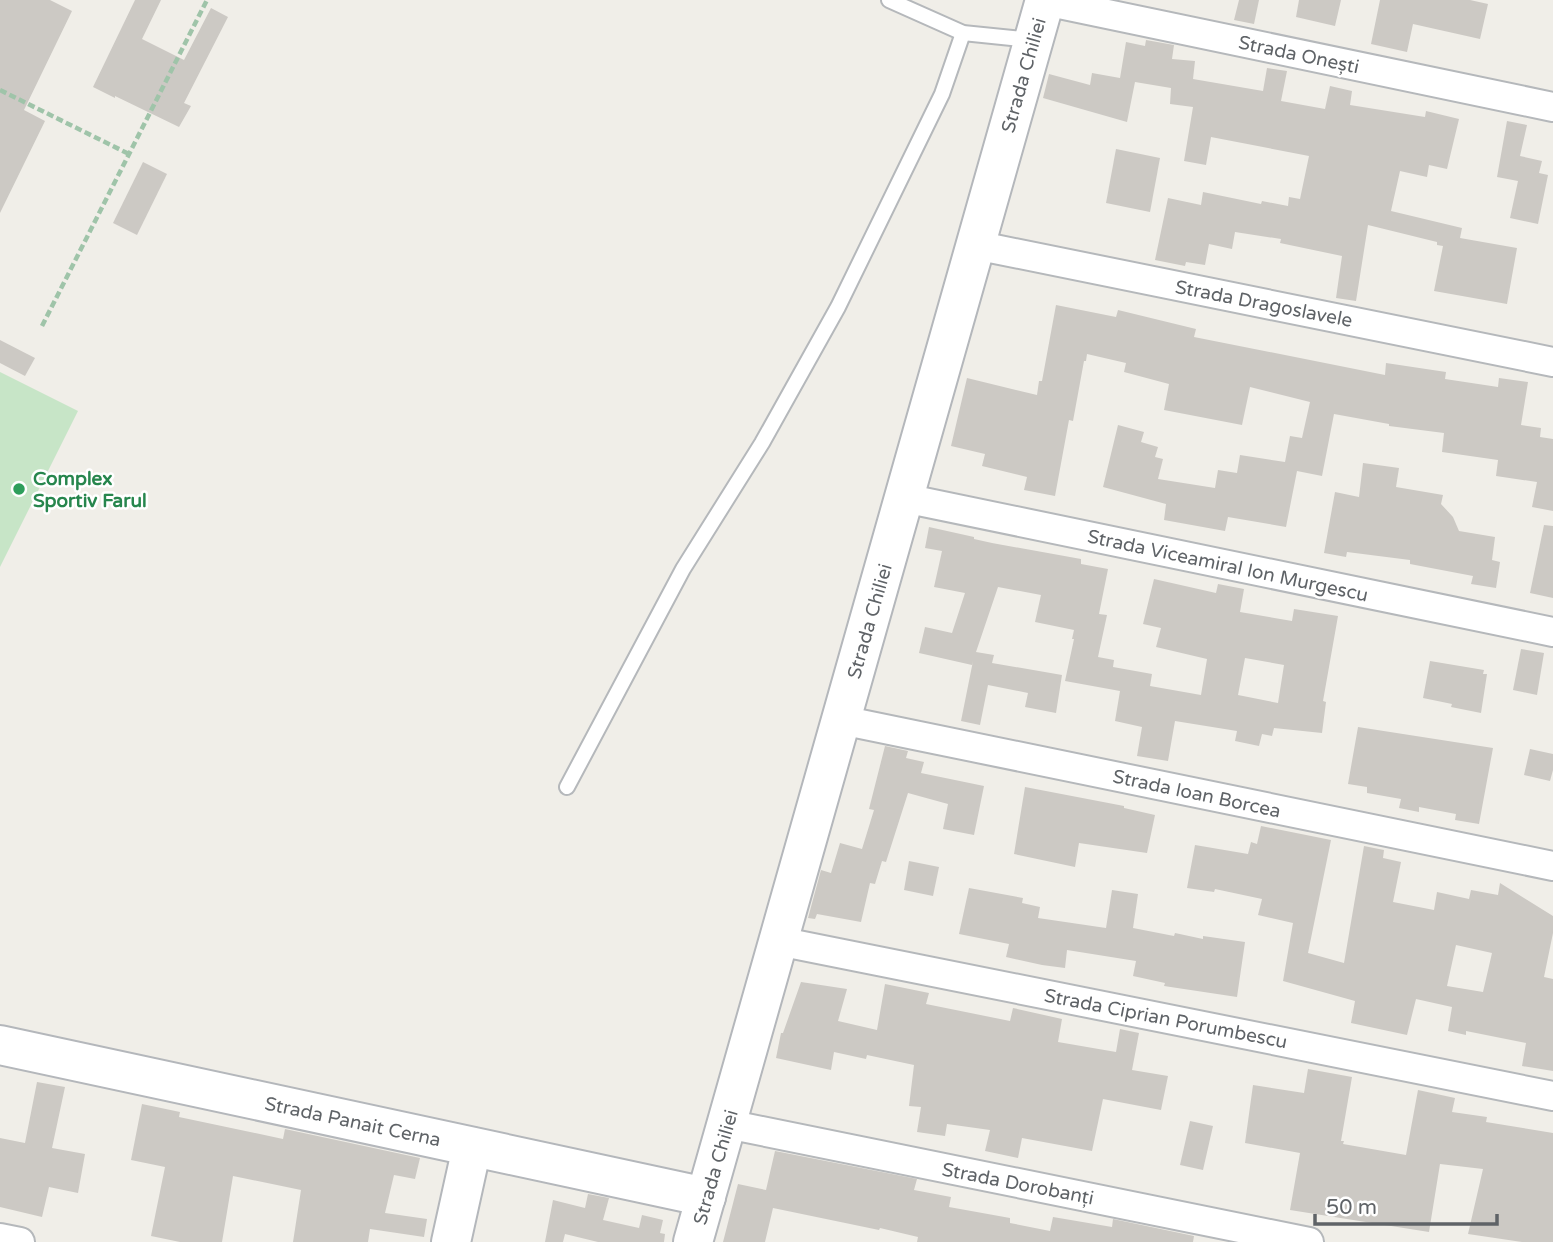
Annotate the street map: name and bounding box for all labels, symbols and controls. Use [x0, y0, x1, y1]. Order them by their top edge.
street label: Strada Chiliei [997, 15, 1051, 135]
street label: Strada Onești [1236, 31, 1361, 78]
street label: Strada Dragoslavele [1173, 276, 1354, 332]
place label: Complex Sportiv Farul [33, 468, 147, 513]
marker: Complex Sportiv Farul [11, 481, 27, 497]
street label: Strada Viceamiral Ion Murgescu [1085, 525, 1370, 607]
street label: Strada Chiliei [843, 561, 897, 681]
street label: Strada Ioan Borcea [1111, 765, 1283, 823]
street label: Strada Ciprian Porumbescu [1042, 985, 1289, 1053]
street label: Strada Panait Cerna [263, 1093, 443, 1151]
street label: Strada Chiliei [689, 1107, 743, 1227]
street label: Strada Dorobanți [940, 1158, 1096, 1209]
scale bar [1315, 1182, 1497, 1226]
text: 50 m [1326, 1195, 1377, 1220]

